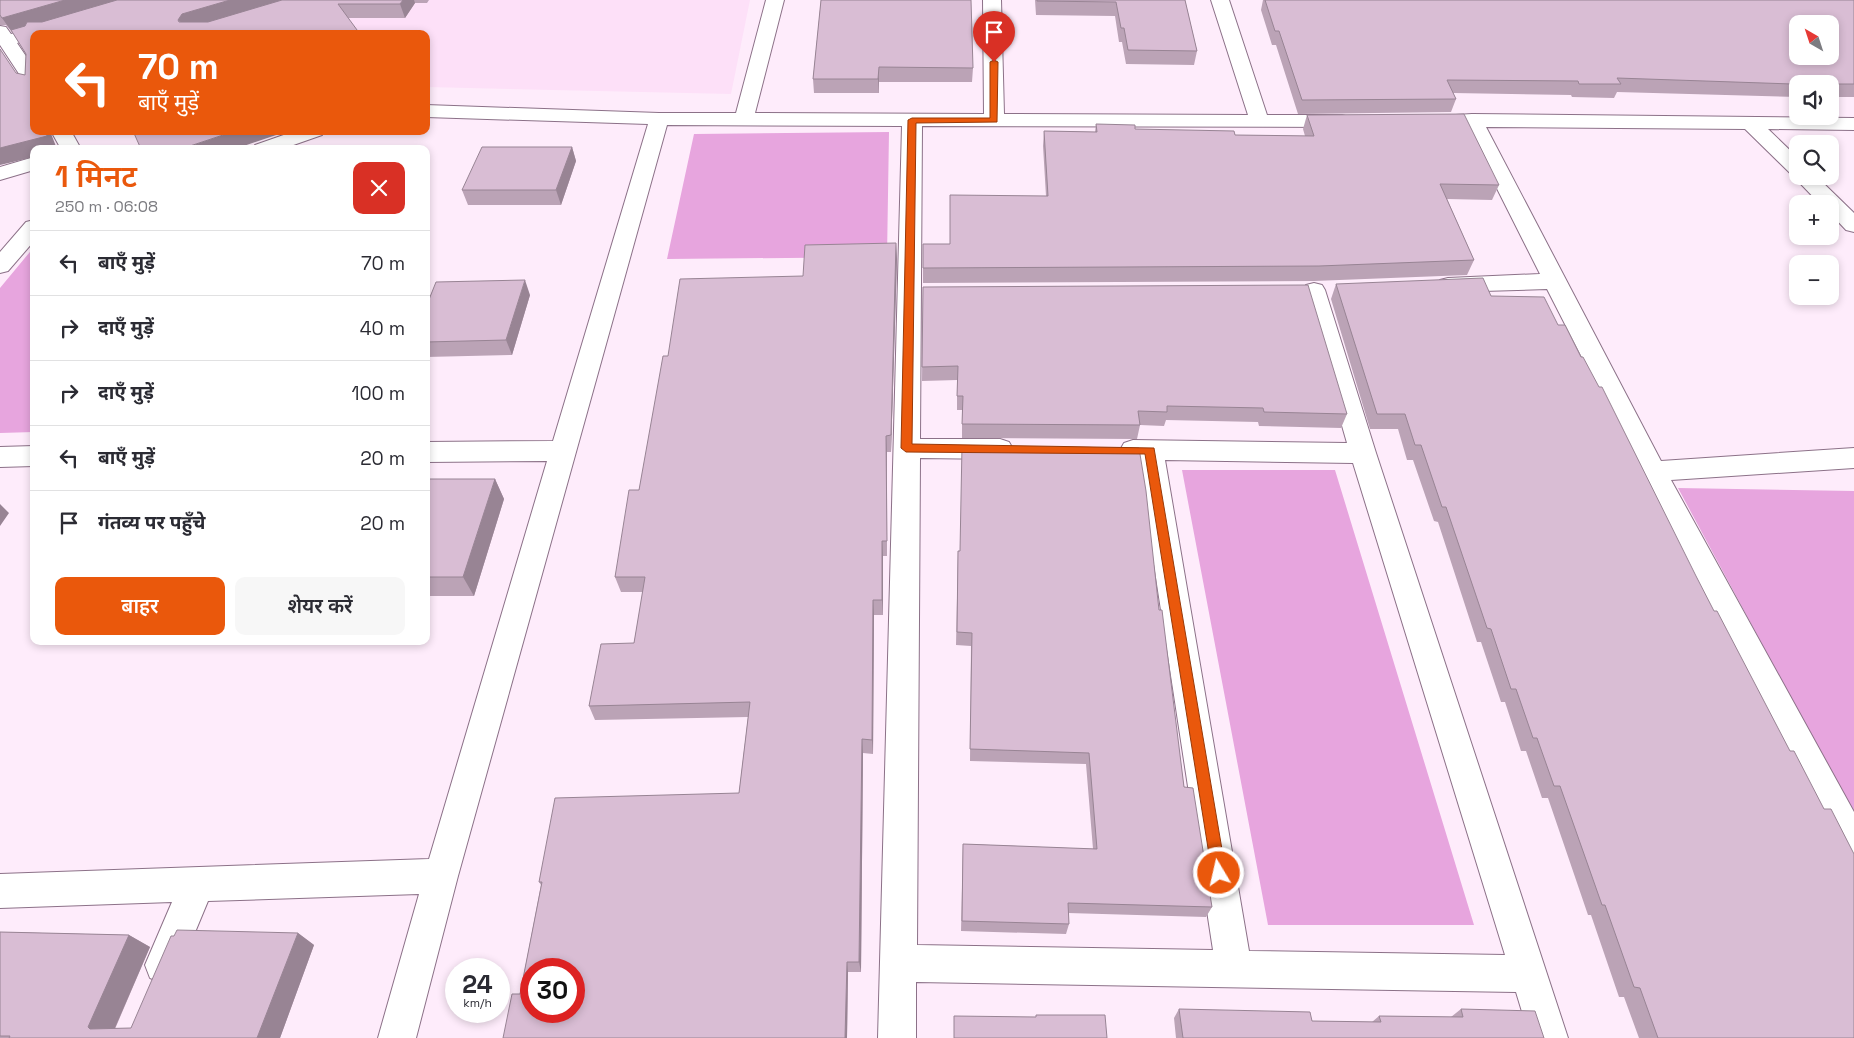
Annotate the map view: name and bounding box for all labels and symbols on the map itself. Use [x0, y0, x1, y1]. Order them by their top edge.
pin [973, 11, 1015, 62]
north arrow [1789, 15, 1839, 65]
position arrow [1192, 846, 1244, 898]
speed limit sign: 30 [520, 958, 585, 1023]

